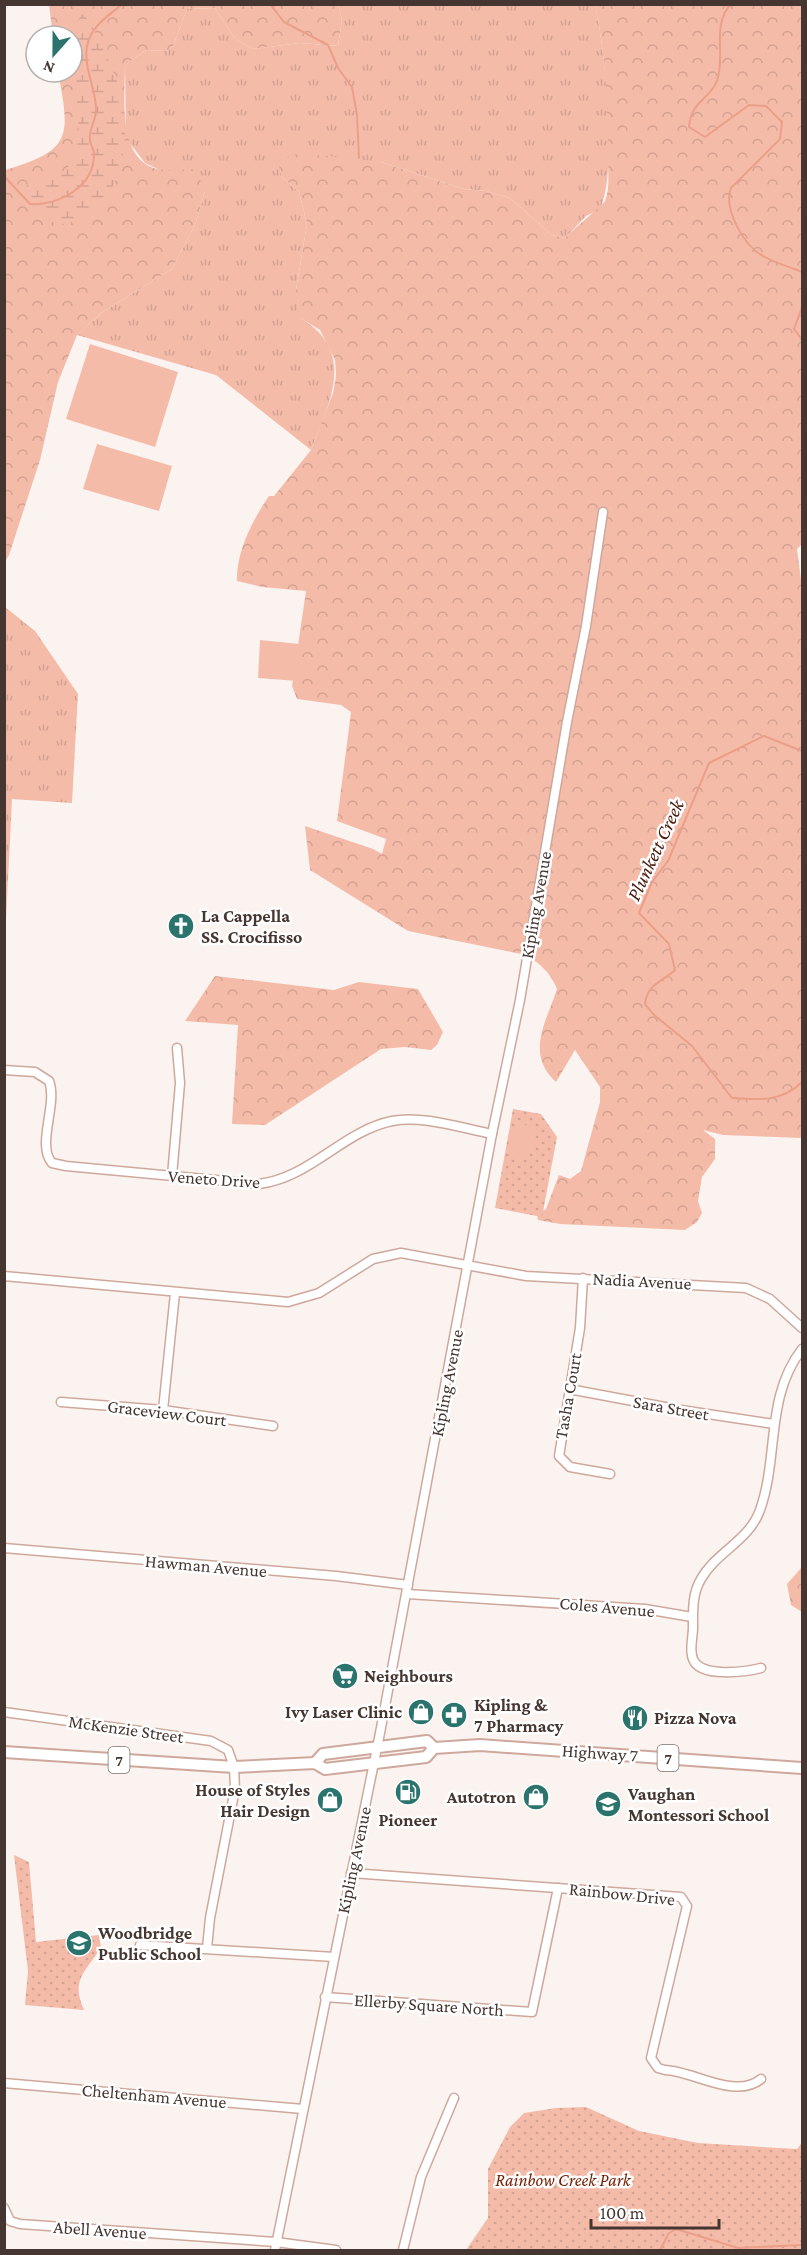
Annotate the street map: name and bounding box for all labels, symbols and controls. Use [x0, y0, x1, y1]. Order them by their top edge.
north arrow [24, 24, 84, 84]
text: N [41, 58, 57, 77]
water label: Plunkett Creek [622, 795, 689, 904]
street label: Kipling Avenue [517, 850, 555, 960]
place label: La Cappella SS. Crocifisso [201, 906, 302, 947]
church icon: La Cappella SS. Crocifisso [166, 911, 196, 941]
street label: Veneto Drive [167, 1166, 261, 1192]
street label: Nadia Avenue [592, 1268, 692, 1294]
street label: Kipling Avenue [427, 1328, 467, 1438]
street label: Tasha Court [551, 1350, 586, 1441]
street label: Sara Street [632, 1391, 712, 1425]
street label: Graceview Court [106, 1396, 229, 1430]
street label: Hawman Avenue [144, 1551, 268, 1581]
street label: Coles Avenue [559, 1593, 656, 1621]
supermarket icon: Neighbours [330, 1661, 360, 1691]
place label: Neighbours [364, 1666, 453, 1686]
place label: Kipling & 7 Pharmacy [474, 1695, 564, 1736]
shop icon: Ivy Laser Clinic [406, 1697, 436, 1727]
pharmacy icon: Kipling & 7 Pharmacy [439, 1700, 469, 1730]
place label: Ivy Laser Clinic [285, 1702, 402, 1722]
restaurant icon: Pizza Nova [620, 1703, 650, 1733]
place label: Pizza Nova [654, 1708, 737, 1728]
street label: McKenzie Street [67, 1711, 186, 1747]
street label: Highway 7 [561, 1740, 639, 1766]
road number: 7 [658, 1745, 678, 1771]
road number: 7 [108, 1747, 130, 1773]
fuel station icon: Pioneer [393, 1777, 423, 1807]
place label: House of Styles Hair Design [195, 1780, 311, 1821]
shop icon: Autotron [521, 1782, 551, 1812]
place label: Vaughan Montessori School [627, 1784, 769, 1825]
shop icon: House of Styles Hair Design [315, 1785, 345, 1815]
place label: Autotron [446, 1787, 517, 1807]
school or university icon: Vaughan Montessori School [593, 1789, 623, 1819]
street label: Kipling Avenue [333, 1805, 375, 1915]
place label: Pioneer [379, 1810, 437, 1830]
street label: Rainbow Drive [568, 1878, 676, 1910]
place label: Woodbridge Public School [97, 1923, 201, 1964]
school or university icon: Woodbridge Public School [64, 1928, 94, 1958]
street label: Ellerby Square North [354, 1990, 505, 2020]
street label: Cheltenham Avenue [81, 2080, 227, 2112]
park label: Rainbow Creek Park [495, 2170, 632, 2190]
scale bar [591, 2192, 718, 2230]
text: 100 m [600, 2203, 645, 2223]
street label: Abell Avenue [53, 2217, 147, 2243]

